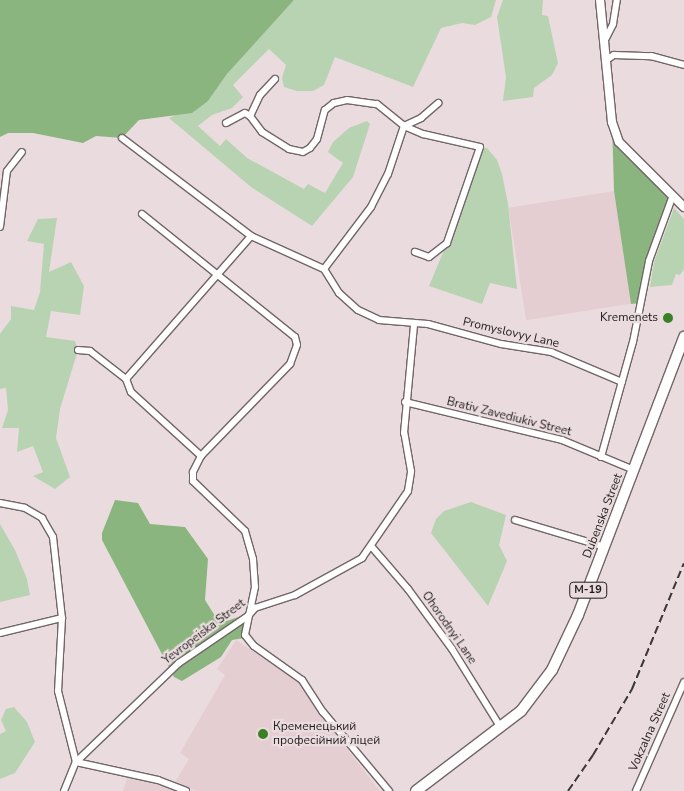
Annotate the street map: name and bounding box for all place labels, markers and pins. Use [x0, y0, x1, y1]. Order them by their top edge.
place label: Kremenets [600, 311, 658, 325]
marker: Kremenets [662, 312, 674, 324]
place label: Кременецький професійний ліцей [273, 720, 380, 748]
marker: Кременецький професійний ліцей [257, 728, 269, 740]

